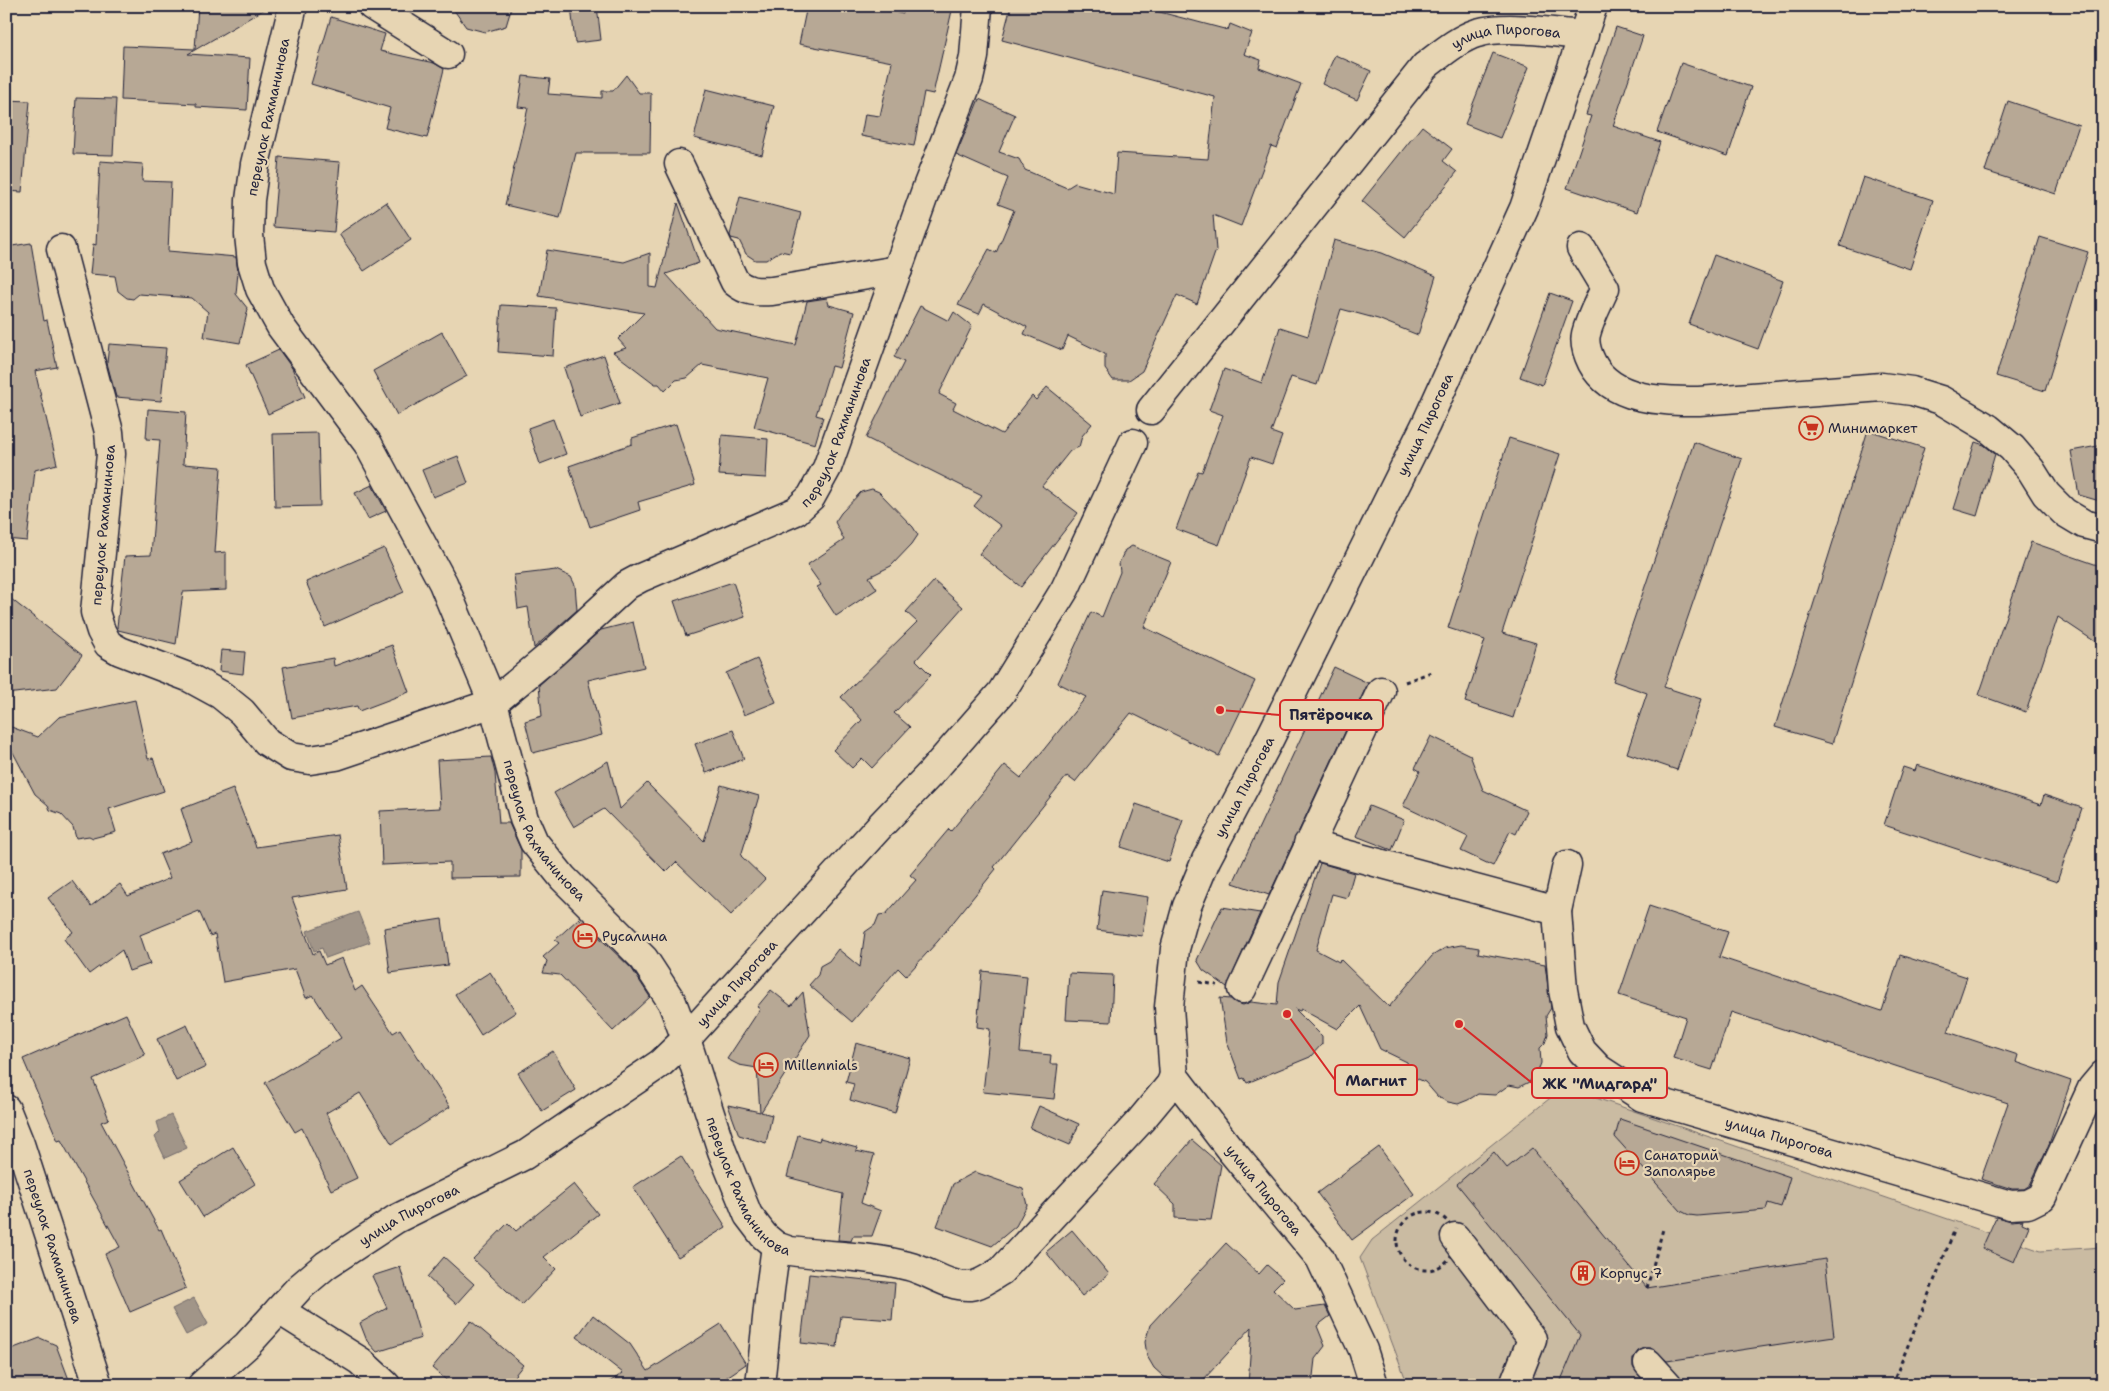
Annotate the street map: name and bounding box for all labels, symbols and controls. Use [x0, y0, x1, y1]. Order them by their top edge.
street label: улица Пирогова [1448, 20, 1562, 53]
street label: переулок Рахманинова [242, 36, 294, 198]
street label: переулок Рахманинова [797, 354, 875, 511]
street label: улица Пирогова [1393, 370, 1457, 479]
supermarket icon: Минимаркет [1798, 415, 1824, 441]
place label: Минимаркет [1828, 419, 1918, 437]
street label: переулок Рахманинова [87, 444, 119, 606]
callout: Пятёрочка [1280, 700, 1383, 730]
text: Пятёрочка [1289, 705, 1374, 725]
street label: улица Пирогова [1210, 733, 1278, 841]
street label: переулок Рахманинова [500, 758, 590, 905]
hotel icon: Русалина [572, 923, 598, 949]
place label: Русалина [602, 927, 668, 945]
street label: улица Пирогова [693, 936, 781, 1031]
hotel icon: Millennials [753, 1052, 779, 1078]
place label: Millennials [784, 1056, 858, 1074]
callout: Магнит [1335, 1065, 1417, 1095]
callout: ЖК "Мидгард" [1532, 1068, 1667, 1098]
text: Магнит [1345, 1071, 1407, 1091]
text: ЖК "Мидгард" [1543, 1074, 1658, 1094]
street label: улица Пирогова [1723, 1113, 1836, 1162]
street label: переулок Рахманинова [703, 1114, 793, 1260]
street label: улица Пирогова [1222, 1141, 1306, 1239]
place label: Санаторий Заполярье [1644, 1146, 1719, 1180]
hotel icon: Санаторий Заполярье [1614, 1150, 1640, 1176]
street label: переулок Рахманинова [20, 1167, 87, 1326]
street label: улица Пирогова [356, 1180, 462, 1250]
building icon: Корпус 7 [1570, 1260, 1596, 1286]
place label: Корпус 7 [1600, 1264, 1662, 1282]

